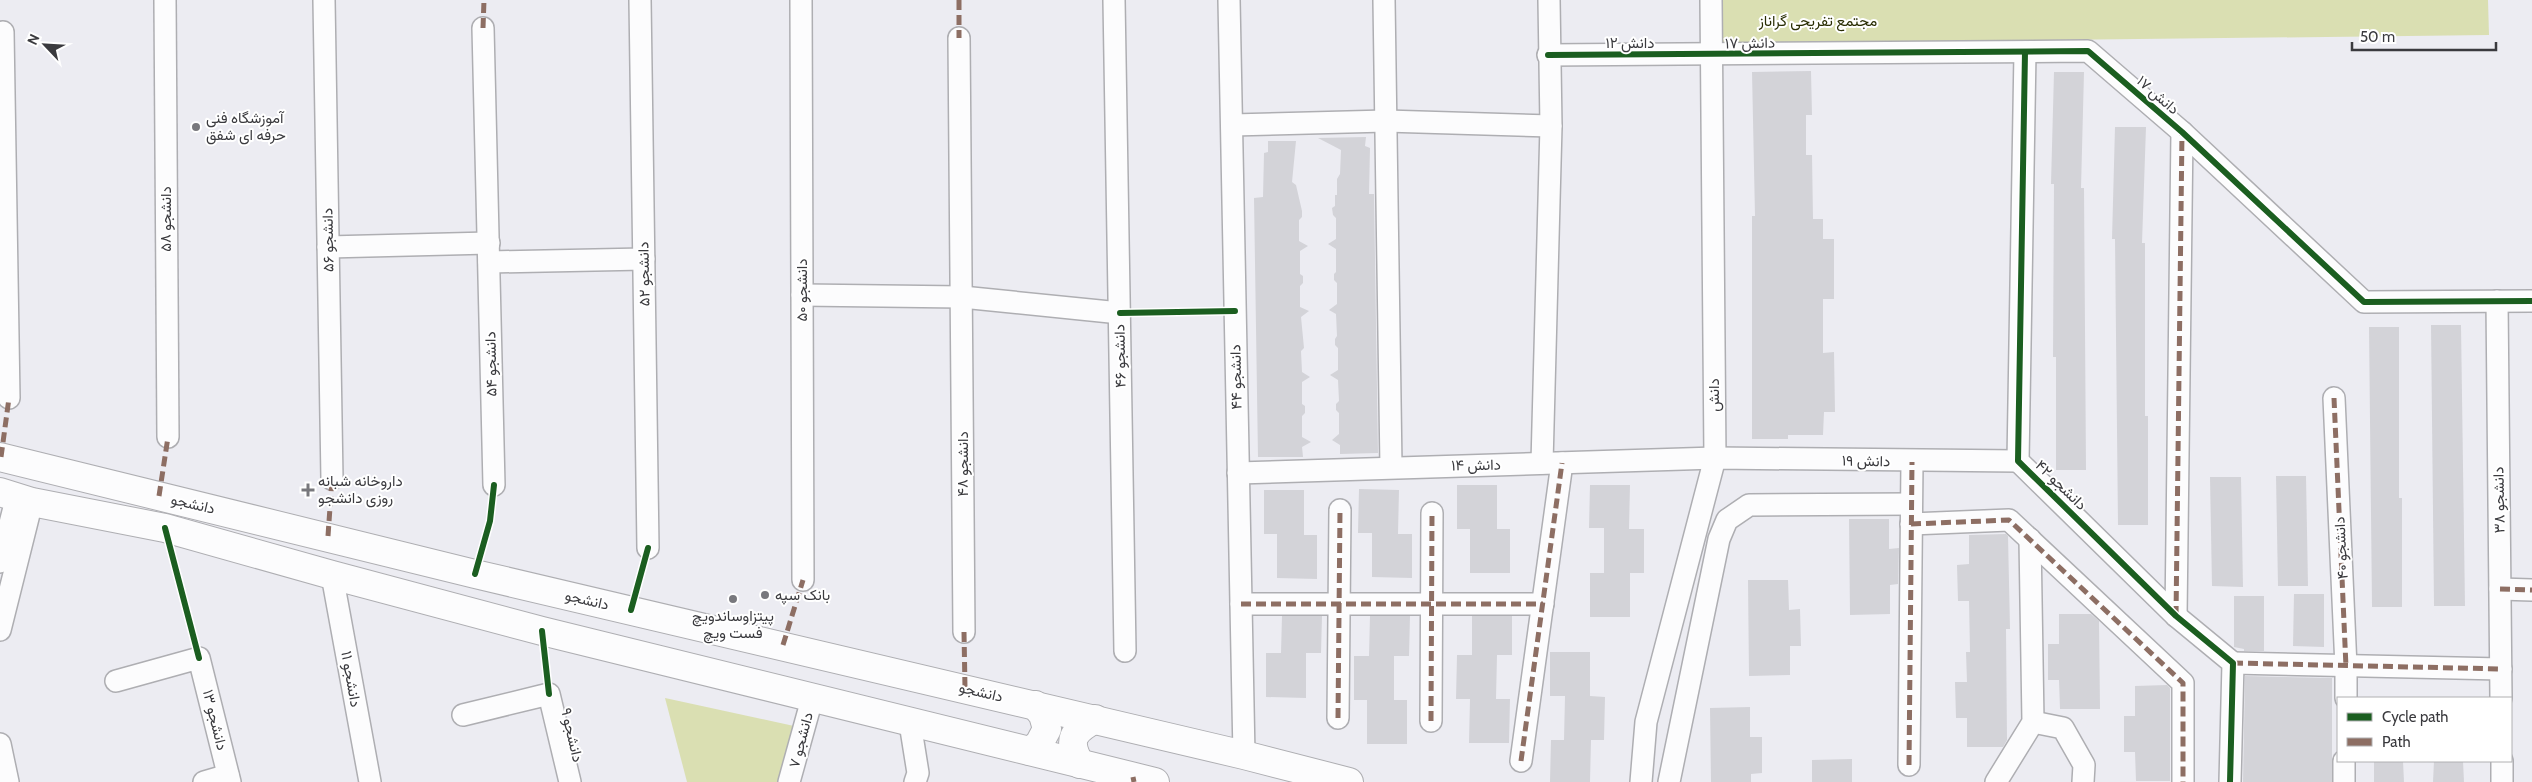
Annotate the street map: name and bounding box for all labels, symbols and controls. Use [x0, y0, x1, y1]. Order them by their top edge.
park label: مجتمع تفریحی گراناز [1758, 12, 1877, 32]
north arrow [20, 20, 70, 70]
scale bar [2352, 20, 2496, 52]
text: 50 m [2360, 28, 2395, 46]
text: N [23, 31, 43, 48]
street label: دانش ۱۲ [1605, 34, 1655, 53]
street label: دانش ۱۷ [1725, 34, 1775, 53]
street label: دانش ۱۷ [2133, 72, 2183, 119]
place label: آموزشگاه فنی حرفه ای شفق [206, 109, 286, 145]
marker: آموزشگاه فنی حرفه ای شفق [190, 121, 202, 133]
street label: دانشجو ۵۸ [157, 186, 175, 252]
street label: دانشجو ۵۶ [318, 208, 338, 272]
street label: دانشجو ۵۲ [634, 242, 654, 306]
street label: دانشجو ۵۰ [793, 258, 811, 322]
street label: دانشجو ۴۶ [1110, 324, 1130, 388]
street label: دانشجو ۵۴ [481, 331, 501, 397]
street label: دانشجو ۴۴ [1226, 344, 1246, 410]
street label: دانش [1705, 378, 1724, 412]
street label: دانشجو ۴۸ [954, 431, 972, 497]
street label: دانش ۱۹ [1842, 452, 1890, 471]
street label: دانش ۱۴ [1451, 456, 1501, 475]
street label: دانشجو ۴۲ [2032, 456, 2090, 514]
street label: دانشجو ۳۸ [2489, 467, 2509, 533]
place label: داروخانه شبانه روزی دانشجو [318, 472, 403, 508]
marker: داروخانه شبانه روزی دانشجو [302, 484, 314, 496]
street label: دانشجو [169, 490, 217, 518]
street label: دانشجو ۴۰ [2330, 516, 2352, 580]
street label: دانشجو [563, 586, 611, 614]
place label: بانک سپه [775, 586, 830, 605]
marker: بانک سپه [759, 589, 771, 601]
marker: پیتزاوساندویچ فست ویچ [727, 593, 739, 605]
place label: پیتزاوساندویچ فست ویچ [692, 607, 774, 644]
street label: دانشجو ۱۱ [337, 650, 365, 708]
street label: دانشجو [957, 678, 1005, 706]
street label: دانشجو ۱۳ [199, 688, 231, 752]
legend [2337, 697, 2512, 762]
street label: دانشجو ۹ [557, 706, 587, 764]
text: Cycle path [2382, 708, 2448, 726]
street label: دانشجو ۷ [785, 710, 817, 770]
text: Path [2382, 733, 2411, 751]

